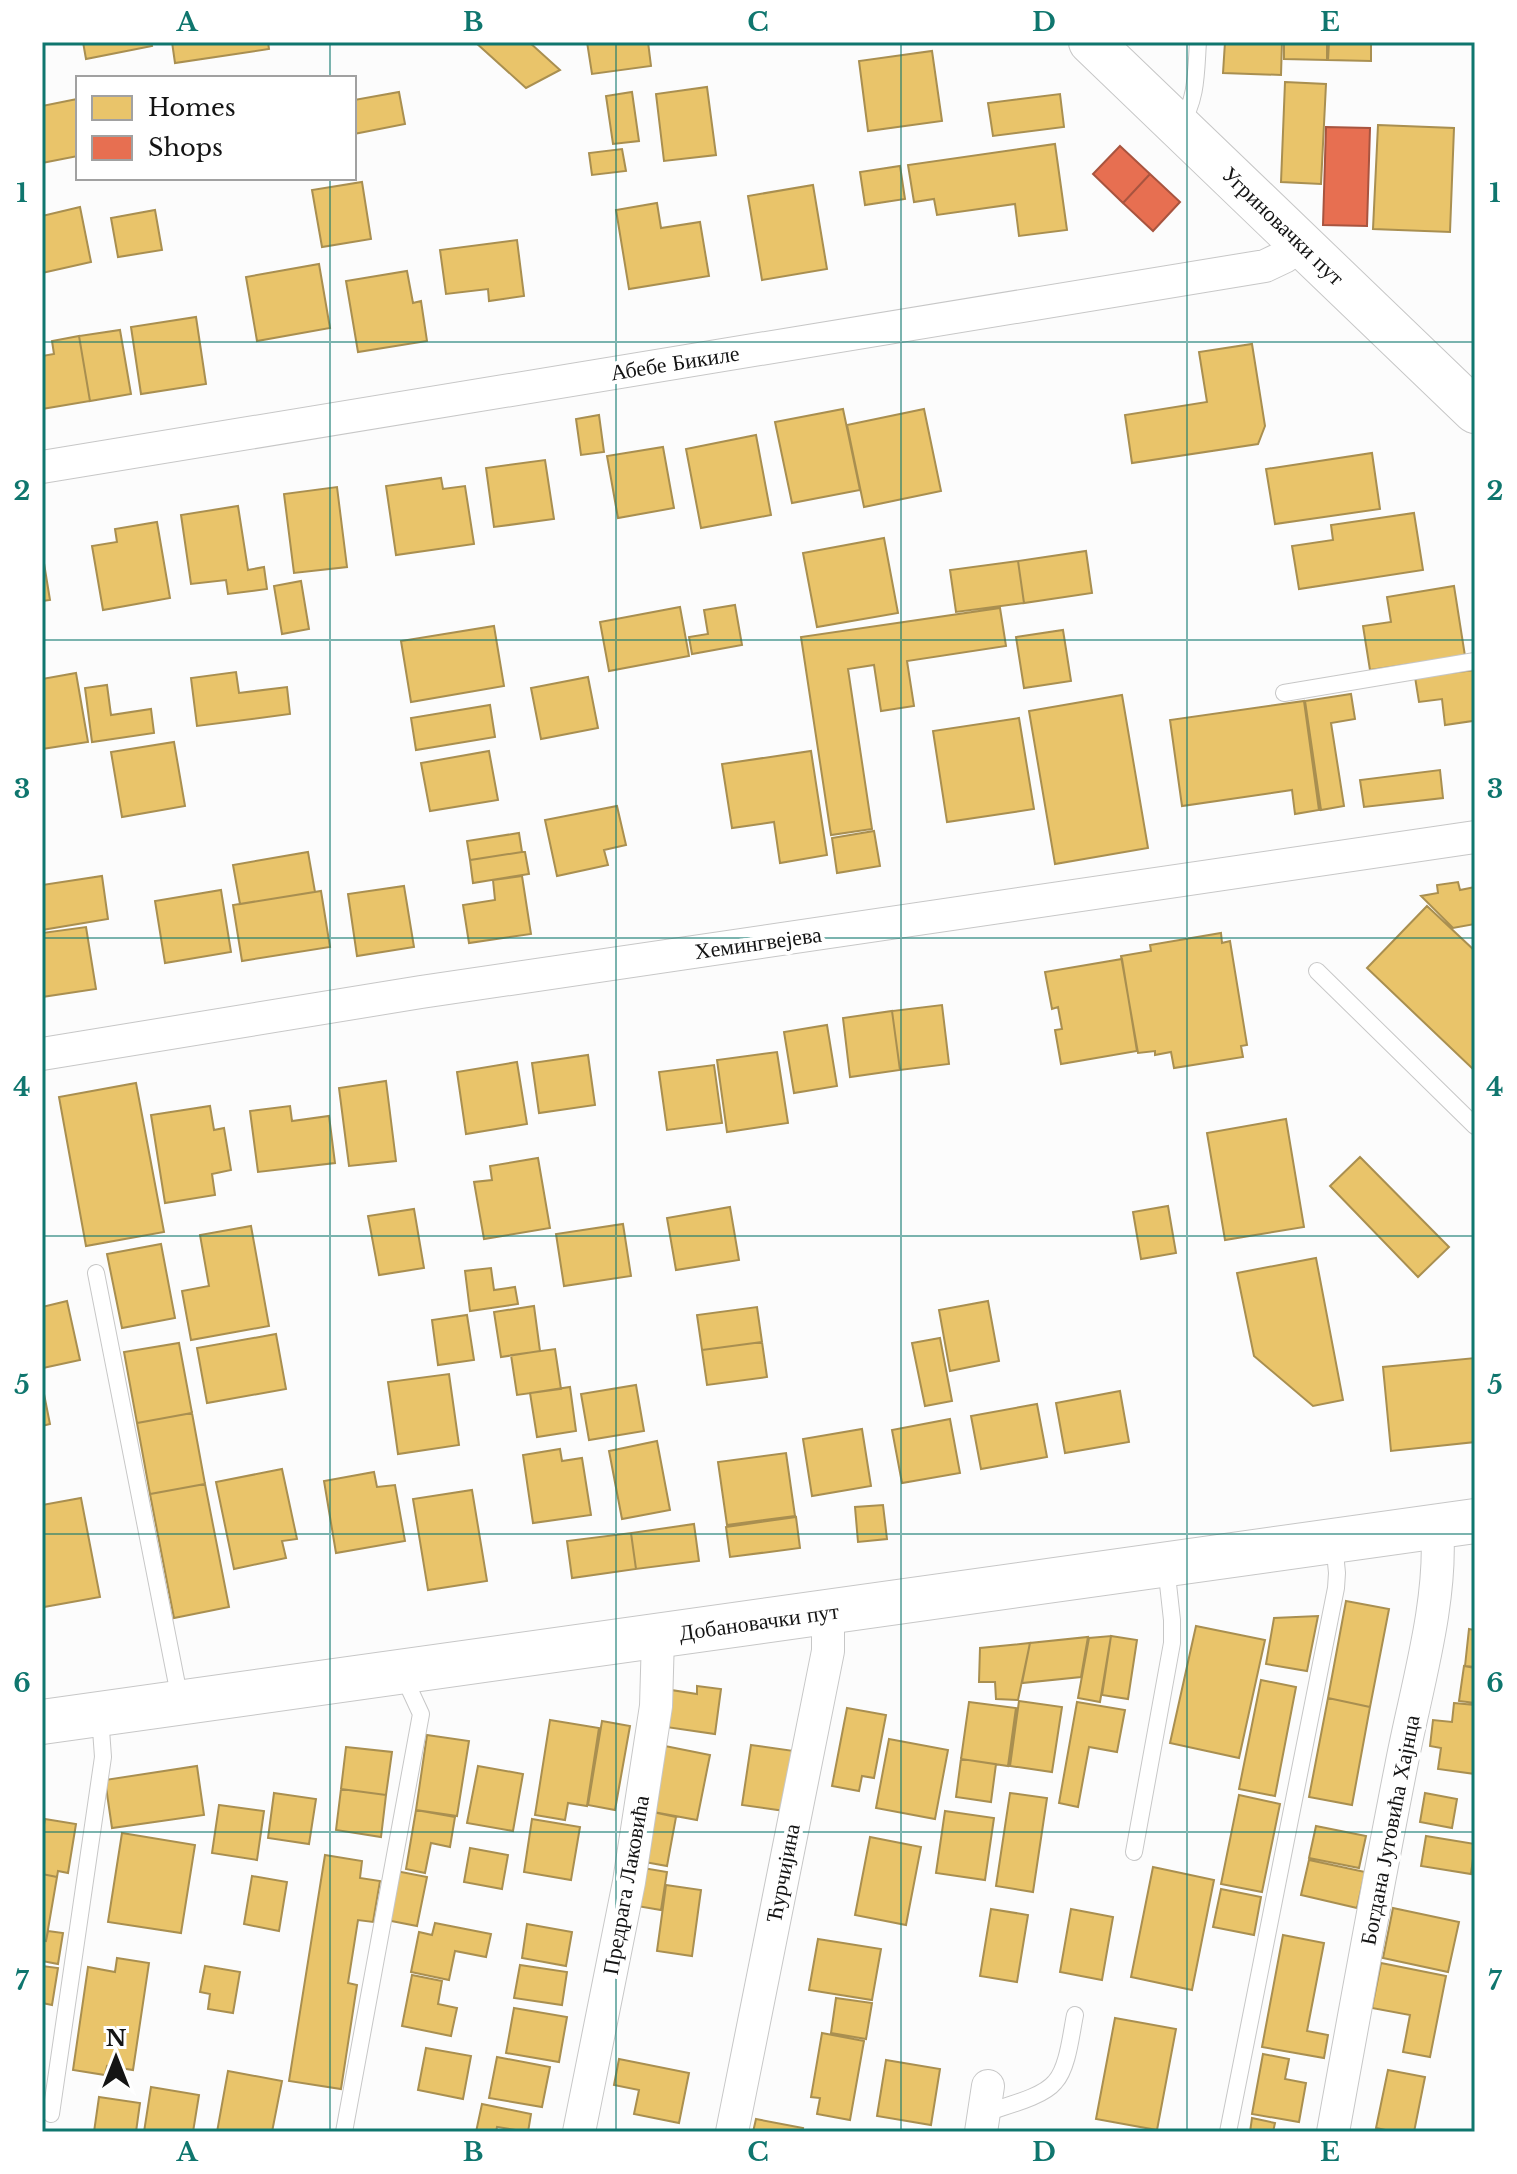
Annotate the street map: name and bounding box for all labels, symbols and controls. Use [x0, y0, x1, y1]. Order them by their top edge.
text: A [175, 6, 198, 38]
text: B [463, 6, 483, 38]
text: C [747, 6, 769, 38]
text: D [1032, 6, 1056, 38]
text: E [1320, 6, 1340, 38]
legend [76, 76, 356, 180]
text: Homes [148, 93, 236, 122]
text: Shops [148, 133, 223, 162]
street label: Угриновачки пут [1216, 161, 1350, 291]
text: 1 [16, 177, 28, 209]
text: 1 [1489, 177, 1501, 209]
street label: Абебе Бикиле [609, 339, 741, 387]
text: 2 [14, 475, 30, 507]
text: 2 [1487, 475, 1503, 507]
text: 3 [14, 773, 30, 805]
text: 3 [1487, 773, 1503, 805]
street label: Хемингвејева [693, 921, 823, 965]
text: 4 [13, 1071, 31, 1103]
text: 4 [1486, 1071, 1504, 1103]
text: 5 [14, 1369, 30, 1401]
text: 5 [1487, 1369, 1503, 1401]
street label: Добановачки пут [677, 1597, 841, 1647]
text: 6 [13, 1667, 31, 1699]
text: 6 [1486, 1667, 1504, 1699]
street label: Богдана Југовића Хајнца [1354, 1712, 1426, 1947]
street label: Предрага Лаковића [597, 1793, 655, 1977]
street label: Ћурчијина [760, 1821, 806, 1925]
text: 7 [15, 1965, 29, 1997]
text: 7 [1488, 1965, 1502, 1997]
north arrow [76, 2018, 156, 2098]
text: N [106, 2025, 127, 2052]
text: A [175, 2136, 198, 2168]
text: B [463, 2136, 483, 2168]
text: C [747, 2136, 769, 2168]
text: D [1032, 2136, 1056, 2168]
text: E [1320, 2136, 1340, 2168]

